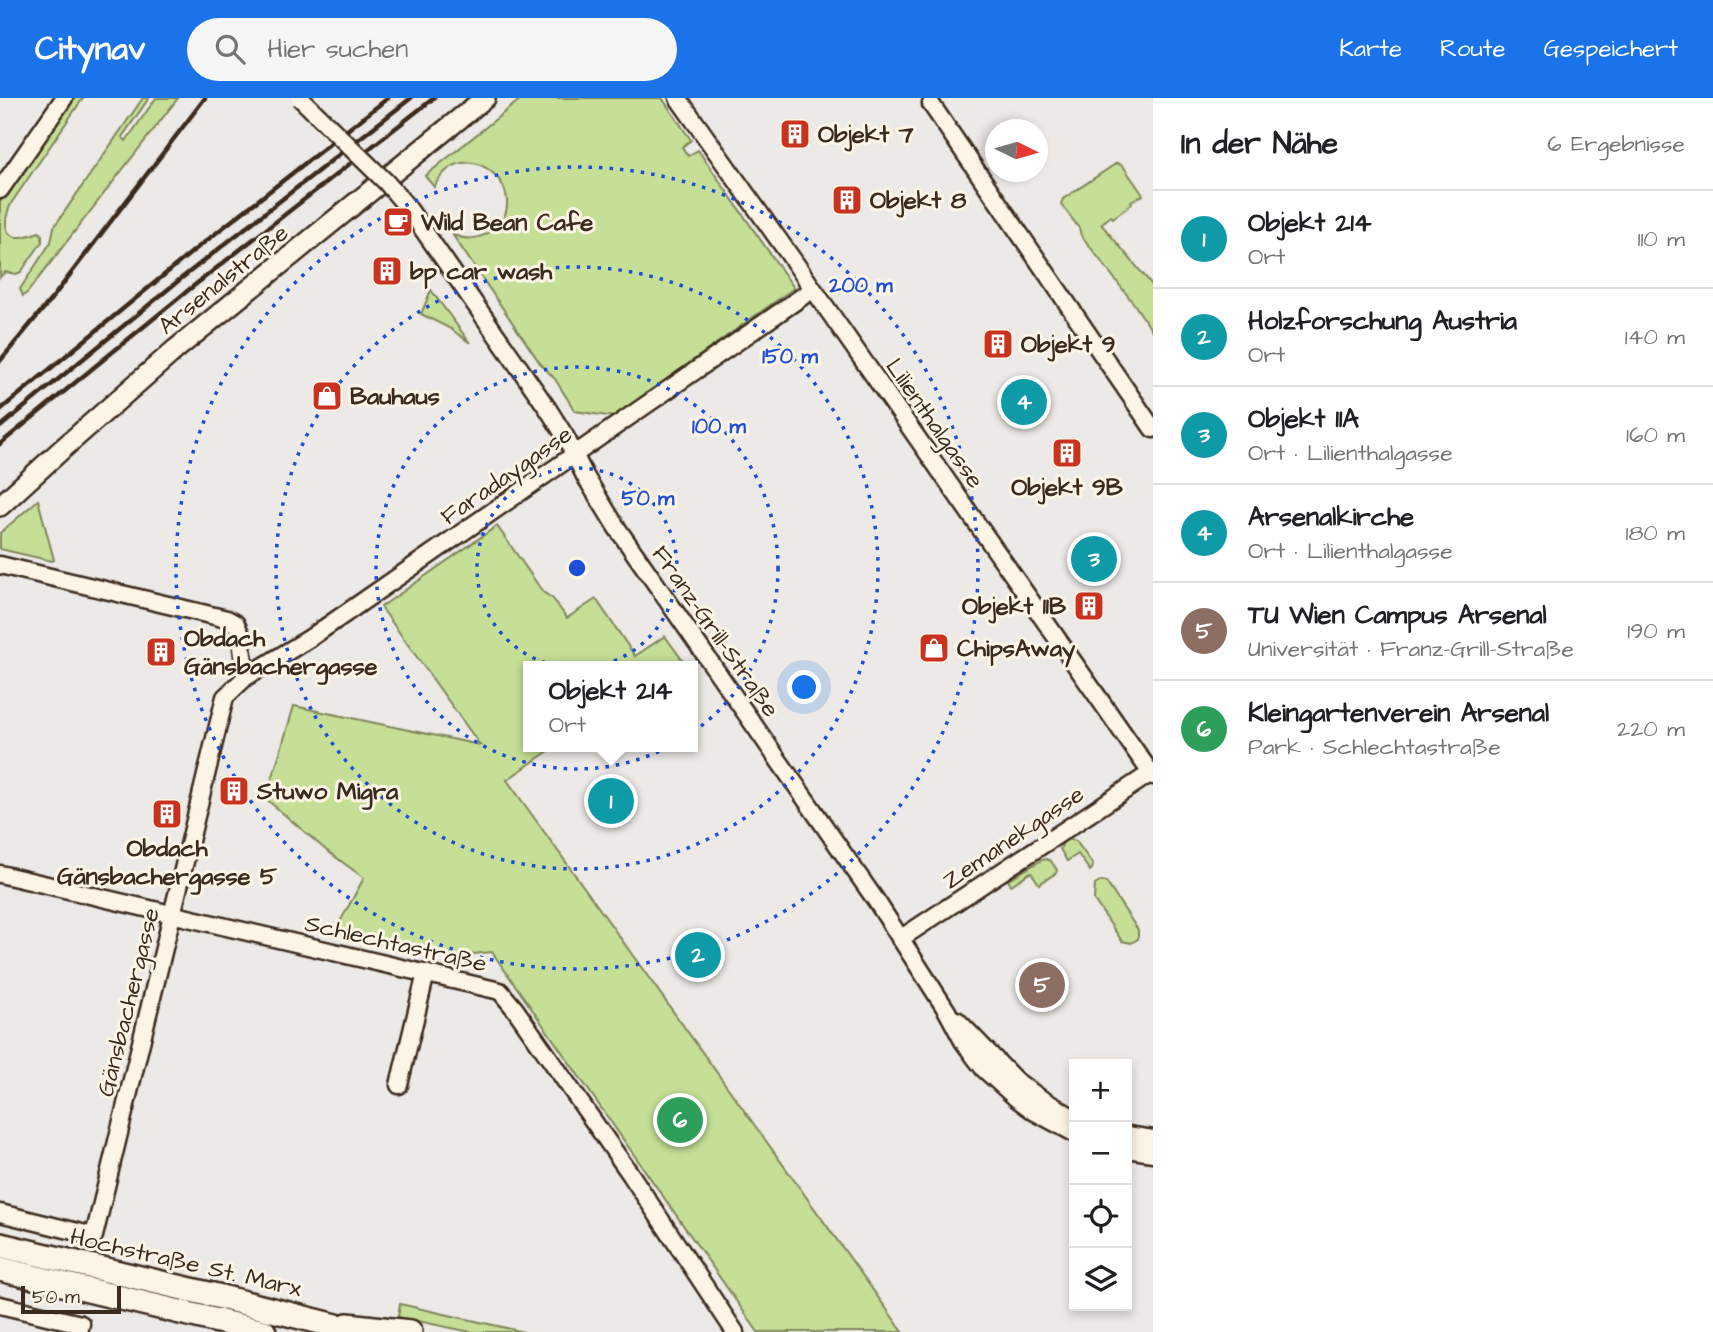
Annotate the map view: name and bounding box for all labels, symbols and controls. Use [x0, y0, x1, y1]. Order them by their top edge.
search box [187, 18, 677, 81]
text: Citynav [35, 26, 145, 72]
icon: search [211, 30, 249, 68]
text: Hier suchen [267, 31, 408, 67]
text: Karte [1339, 32, 1402, 66]
text: Route [1440, 32, 1505, 66]
text: Gespeichert [1543, 32, 1678, 66]
building icon: Objekt 7 [778, 117, 812, 151]
place label: Objekt 7 [818, 118, 914, 152]
north arrow [985, 119, 1048, 182]
text: In der Nähe [1181, 123, 1338, 165]
text: 6 Ergebnisse [1547, 128, 1685, 160]
building icon: Objekt 8 [830, 183, 864, 217]
place label: Objekt 8 [870, 184, 967, 218]
cafe icon: Wild Bean Cafe [381, 205, 415, 239]
text: Objekt 214 [1248, 205, 1372, 241]
place label: Wild Bean Cafe [420, 206, 593, 240]
street label: Arsenalstraße [151, 217, 296, 343]
text: 1 [1203, 223, 1205, 255]
text: 110 m [1637, 223, 1685, 255]
text: Ort [1248, 241, 1285, 273]
building icon: bp car wash [370, 254, 404, 288]
place label: bp car wash [410, 255, 553, 289]
text: 200 m [828, 271, 893, 300]
text: Holzforschung Austria [1248, 303, 1517, 339]
text: 2 [1197, 321, 1211, 353]
text: 140 m [1625, 321, 1685, 353]
building icon: Objekt 9 [981, 327, 1015, 361]
place label: Objekt 9 [1021, 328, 1116, 362]
text: Ort [1248, 339, 1285, 371]
text: 150 m [762, 342, 818, 371]
street label: Lilienthalgasse [876, 352, 992, 496]
pin: 4 [1001, 376, 1047, 428]
shop icon: Bauhaus [310, 379, 344, 413]
place label: Bauhaus [350, 380, 440, 414]
text: Objekt 11A [1248, 401, 1359, 437]
text: 100 m [692, 412, 747, 441]
street label: Faradaygasse [434, 418, 580, 535]
text: 3 [1198, 419, 1210, 451]
text: 160 m [1626, 419, 1685, 451]
building icon: Objekt 9B [1050, 436, 1084, 470]
text: Ort · Lilienthalgasse [1248, 437, 1453, 469]
place label: Objekt 9B [1011, 471, 1124, 505]
text: 50 m [622, 484, 675, 513]
text: Arsenalkirche [1248, 499, 1414, 535]
text: 4 [1196, 517, 1212, 549]
text: 180 m [1626, 517, 1685, 549]
pin: 3 [1071, 533, 1117, 585]
text: Ort · Lilienthalgasse [1248, 535, 1453, 567]
street label: Franz-Grill-Straße [643, 539, 787, 724]
centre of rings [565, 556, 589, 580]
building icon: Objekt 11B [1072, 589, 1106, 623]
place label: Objekt 11B [962, 590, 1067, 624]
text: TU Wien Campus Arsenal [1248, 597, 1547, 633]
text: 5 [1196, 615, 1212, 647]
text: 190 m [1627, 615, 1685, 647]
place label: Obdach Gänsbachergasse [184, 622, 378, 685]
shop icon: ChipsAway [917, 631, 951, 665]
place label: ChipsAway [957, 632, 1076, 668]
text: Universität · Franz-Grill-Straße [1248, 633, 1574, 665]
building icon: Obdach Gänsbachergasse [144, 635, 178, 669]
popup [523, 661, 698, 752]
your location [787, 670, 821, 704]
text: Objekt 214 [549, 673, 672, 709]
text: Kleingartenverein Arsenal [1248, 695, 1549, 731]
text: Ort [549, 709, 586, 741]
text: 6 [1197, 713, 1211, 745]
text: 220 m [1617, 713, 1685, 745]
text: Park · Schlechtastraße [1248, 731, 1501, 763]
building icon: Stuwo Migra [217, 774, 251, 808]
place label: Stuwo Migra [256, 775, 399, 810]
pin: 1 [588, 775, 634, 827]
street label: Zemanekgasse [936, 778, 1092, 899]
building icon: Obdach Gänsbachergasse 5 [150, 797, 184, 831]
place label: Obdach Gänsbachergasse 5 [57, 832, 278, 895]
street label: Gänsbachergasse [89, 904, 170, 1100]
street label: Schlechtastraße [302, 907, 490, 981]
pin: 2 [675, 929, 721, 981]
pin: 5 [1019, 959, 1065, 1011]
map controls [1069, 1059, 1132, 1311]
button: + [1069, 1059, 1132, 1122]
pin: 6 [657, 1094, 703, 1146]
button: − [1069, 1122, 1132, 1185]
button: locate [1069, 1185, 1132, 1248]
street label: Hochstraße St. Marx [67, 1220, 306, 1306]
button: layers [1069, 1248, 1132, 1311]
scale bar [21, 1283, 121, 1315]
text: 50 m [32, 1284, 80, 1311]

